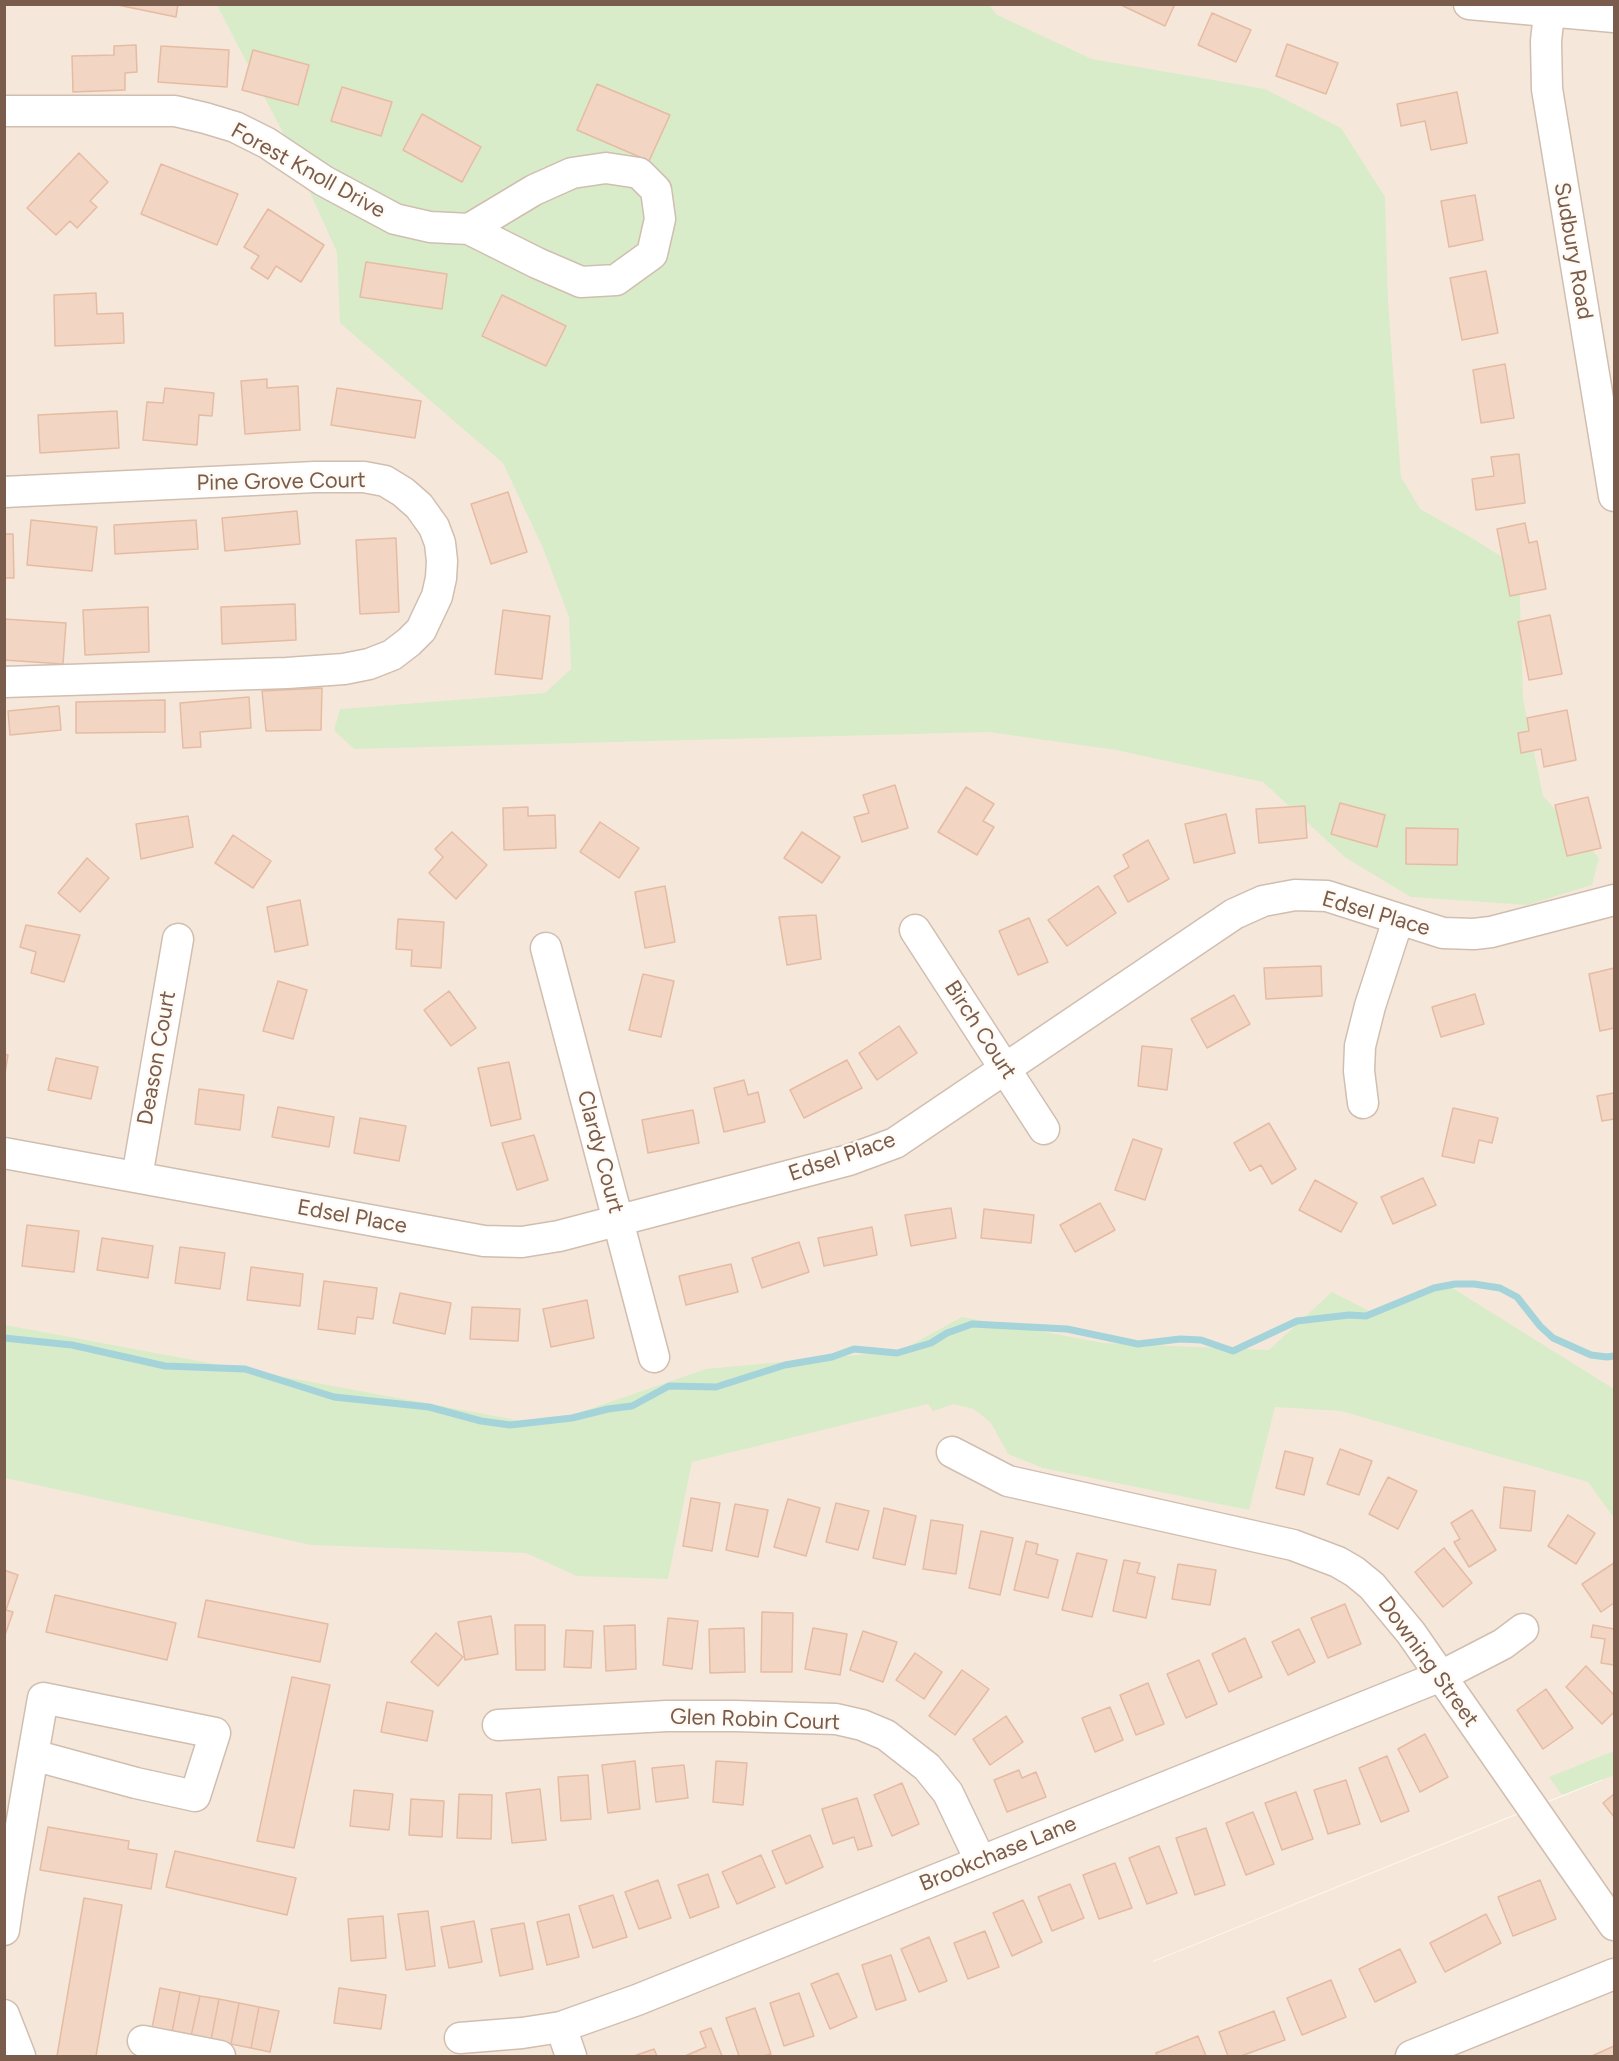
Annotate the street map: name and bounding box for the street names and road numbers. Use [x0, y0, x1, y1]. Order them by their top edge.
street label: Forest Knoll Drive [226, 118, 390, 224]
street label: Sudbury Road [1548, 180, 1598, 322]
street label: Pine Grove Court [196, 467, 366, 497]
street label: Edsel Place [1319, 886, 1433, 942]
street label: Birch Court [938, 976, 1022, 1084]
street label: Deason Court [132, 989, 182, 1127]
street label: Clardy Court [571, 1088, 629, 1216]
street label: Edsel Place [785, 1126, 899, 1188]
street label: Edsel Place [295, 1194, 409, 1240]
street label: Downing Street [1372, 1592, 1484, 1732]
street label: Glen Robin Court [670, 1704, 840, 1736]
street label: Brookchase Lane [916, 1811, 1080, 1897]

